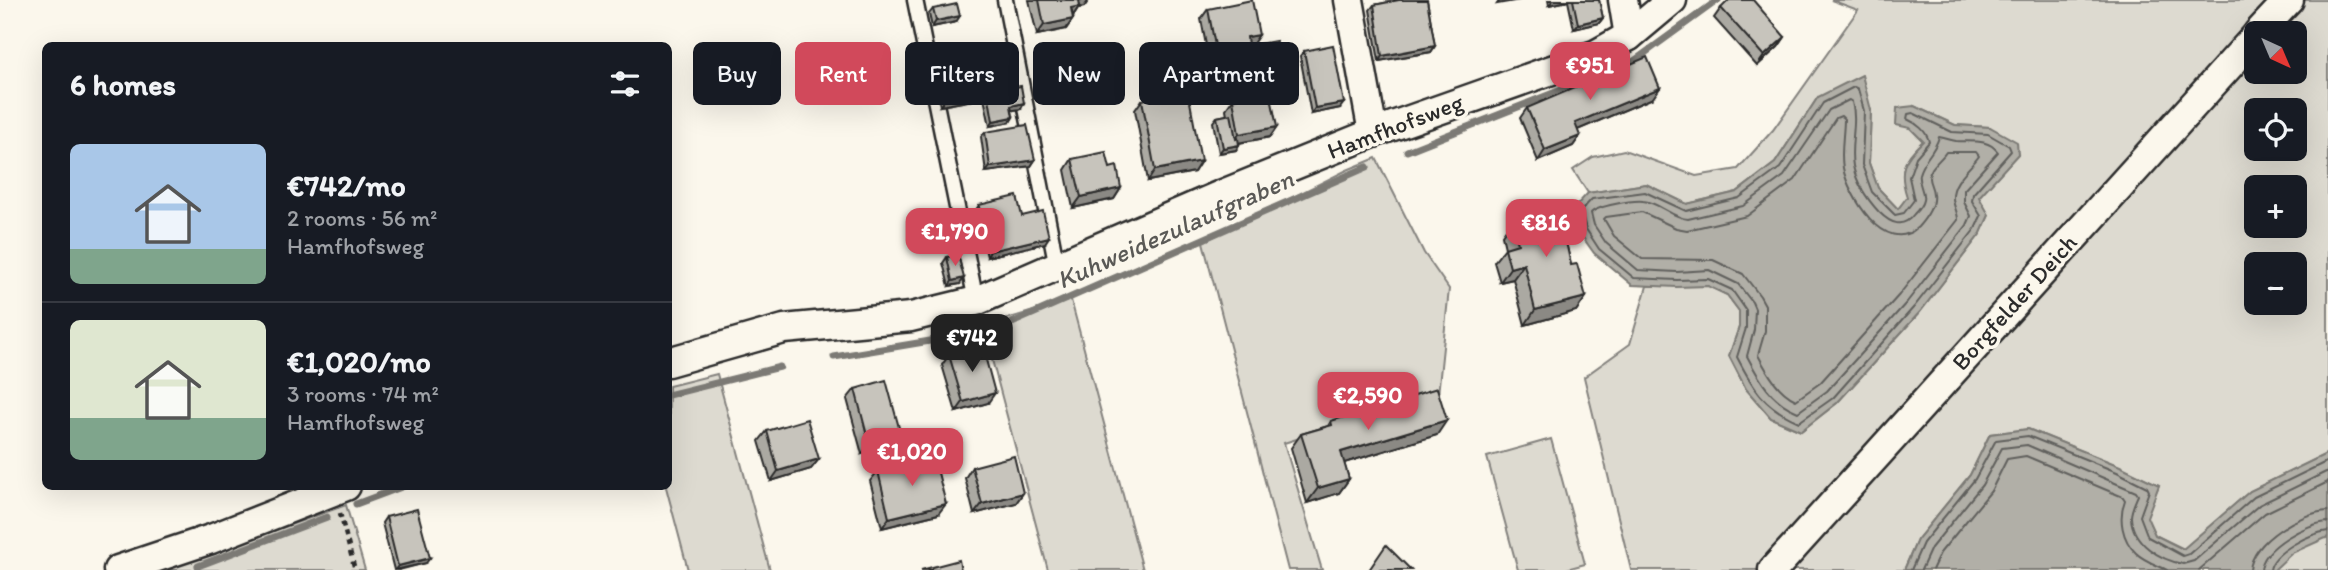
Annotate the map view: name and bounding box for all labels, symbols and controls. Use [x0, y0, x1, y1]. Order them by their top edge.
north arrow [2244, 21, 2306, 84]
map controls [2244, 21, 2307, 315]
chip: Buy [693, 42, 781, 105]
chip: Rent [795, 42, 891, 105]
chip: Filters [905, 42, 1019, 105]
chip: New [1033, 42, 1125, 105]
chip: Apartment [1139, 42, 1299, 105]
pin: €951 [1549, 42, 1631, 102]
text: €951 [1566, 51, 1614, 79]
icon: filters [606, 65, 644, 103]
text: 6 homes [70, 66, 176, 103]
street label: Hamfhofsweg [1323, 87, 1468, 165]
button: locate [2244, 98, 2307, 161]
water label: Kuhweidezulaufgraben [1052, 162, 1299, 296]
text: €742/mo [287, 167, 406, 204]
icon: home [126, 172, 210, 256]
button: + [2244, 175, 2307, 238]
pin: €816 [1505, 200, 1587, 259]
text: 2 rooms · 56 m² [287, 204, 438, 232]
pin: €1,790 [898, 208, 1012, 268]
text: €816 [1522, 208, 1570, 236]
text: €1,790 [922, 217, 988, 245]
street label: Borgfelder Deich [1945, 228, 2083, 376]
text: Hamfhofsweg [287, 232, 424, 260]
button: − [2244, 252, 2307, 315]
pin: €742 [931, 314, 1013, 374]
text: €742 [947, 323, 997, 351]
text: €1,020/mo [287, 343, 431, 380]
icon: home [126, 348, 210, 432]
pin: €2,590 [1311, 372, 1425, 432]
text: 3 rooms · 74 m² [287, 380, 439, 408]
text: €2,590 [1334, 381, 1402, 409]
text: Hamfhofsweg [287, 408, 424, 436]
pin: €1,020 [855, 428, 969, 488]
text: €1,020 [877, 437, 947, 465]

